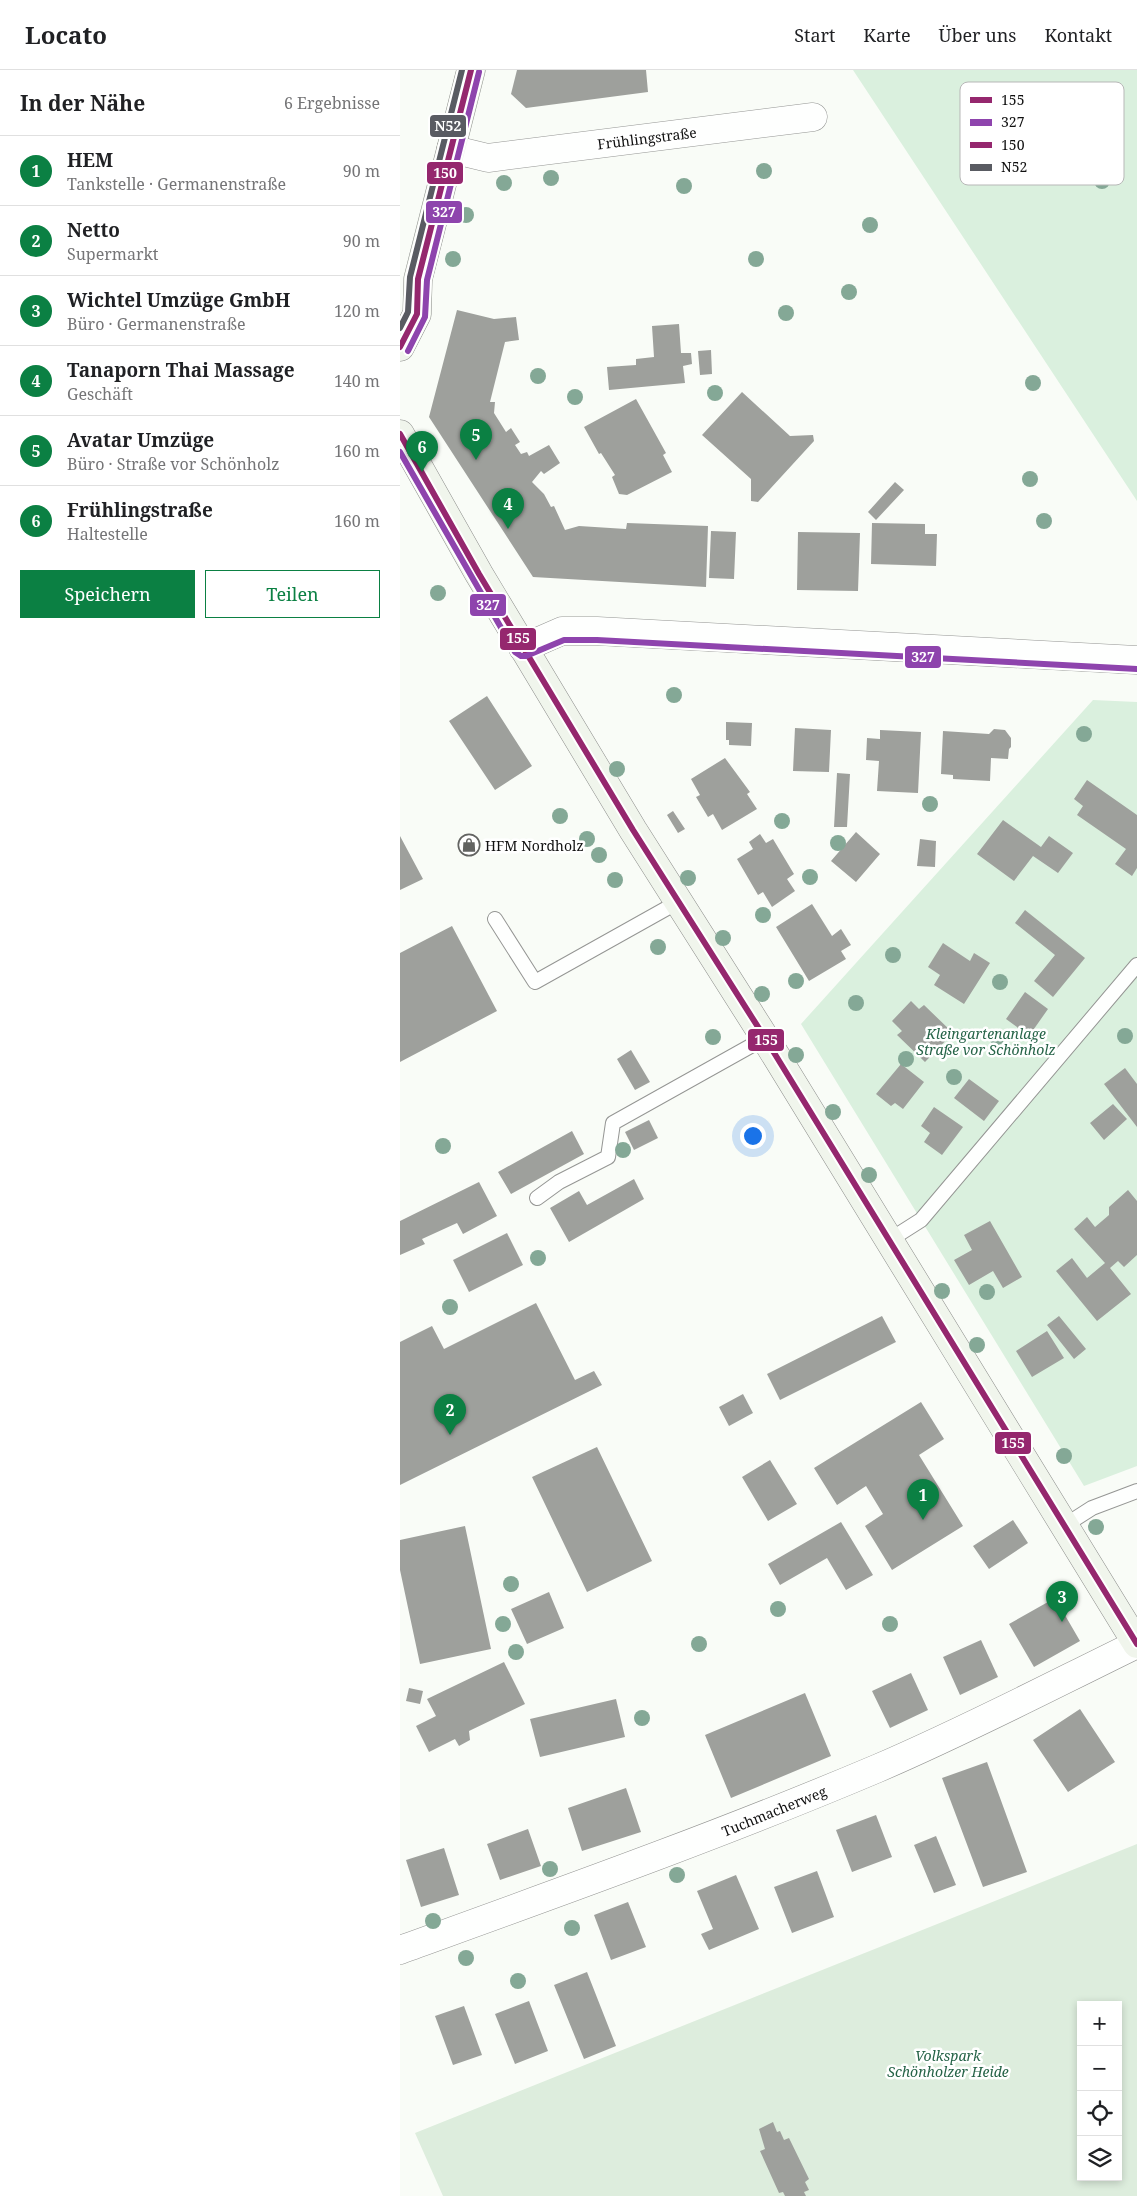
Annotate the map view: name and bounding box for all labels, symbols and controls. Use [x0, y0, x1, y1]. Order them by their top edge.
text: Locato [25, 18, 107, 51]
text: Start [794, 23, 835, 47]
text: Karte [863, 23, 911, 47]
text: Über uns [939, 23, 1016, 47]
text: Kontakt [1044, 23, 1112, 47]
legend [960, 82, 1124, 185]
text: In der Nähe [20, 89, 145, 117]
text: 155 [1001, 90, 1024, 109]
text: 6 Ergebnisse [284, 92, 380, 114]
text: 327 [1001, 112, 1025, 131]
line badge: N52 [429, 114, 467, 138]
text: N52 [435, 116, 462, 135]
street label: Frühlingstraße [596, 122, 698, 154]
text: 150 [1001, 135, 1025, 154]
text: HEM [67, 147, 113, 173]
text: N52 [1001, 157, 1027, 176]
text: 1 [31, 160, 41, 182]
text: 90 m [343, 160, 380, 182]
line badge: 150 [426, 161, 464, 185]
text: 150 [433, 163, 457, 182]
text: Tankstelle · Germanenstraße [67, 173, 286, 195]
line badge: 327 [425, 200, 463, 224]
text: 327 [432, 202, 456, 221]
text: Netto [67, 217, 120, 243]
text: 2 [31, 230, 41, 252]
text: 90 m [343, 230, 380, 252]
text: Supermarkt [67, 243, 158, 265]
text: Wichtel Umzüge GmbH [67, 287, 290, 313]
text: 3 [31, 300, 41, 322]
text: 120 m [334, 300, 380, 322]
text: Büro · Germanenstraße [67, 313, 246, 335]
text: Tanaporn Thai Massage [67, 357, 295, 383]
text: 4 [31, 370, 41, 392]
text: 140 m [334, 370, 380, 392]
text: Geschäft [67, 383, 133, 405]
pin: 5 [460, 419, 492, 460]
text: Avatar Umzüge [67, 427, 214, 453]
pin: 6 [406, 431, 438, 472]
text: 5 [31, 440, 41, 462]
text: 160 m [334, 440, 380, 462]
text: Büro · Straße vor Schönholz [67, 453, 279, 475]
pin: 4 [492, 488, 524, 529]
text: Frühlingstraße [67, 497, 213, 523]
text: 6 [31, 510, 41, 532]
text: 160 m [334, 510, 380, 532]
text: Haltestelle [67, 523, 148, 545]
button: Speichern [20, 570, 195, 618]
button: Teilen [205, 570, 380, 618]
line badge: 327 [469, 593, 507, 617]
text: 327 [476, 595, 500, 614]
line badge: 155 [499, 627, 537, 651]
text: 155 [506, 628, 530, 647]
line badge: 327 [904, 645, 942, 669]
text: 327 [911, 647, 935, 666]
shop icon: HFM Nordholz [457, 833, 481, 857]
place label: HFM Nordholz [485, 836, 584, 855]
park label: Kleingartenanlage Straße vor Schönholz [916, 1024, 1056, 1059]
line badge: 155 [747, 1028, 785, 1052]
text: 155 [754, 1030, 778, 1049]
your location [740, 1123, 766, 1149]
pin: 2 [434, 1394, 466, 1435]
line badge: 155 [994, 1431, 1032, 1455]
text: 155 [1001, 1433, 1025, 1452]
pin: 1 [907, 1479, 939, 1520]
pin: 3 [1046, 1581, 1078, 1622]
street label: Tuchmacherweg [719, 1781, 830, 1841]
map controls [1077, 2001, 1122, 2181]
button: + [1077, 2001, 1122, 2046]
park label: Volkspark Schönholzer Heide [887, 2046, 1009, 2081]
button: − [1077, 2046, 1122, 2091]
button: locate [1077, 2091, 1122, 2136]
button: layers [1077, 2136, 1122, 2181]

